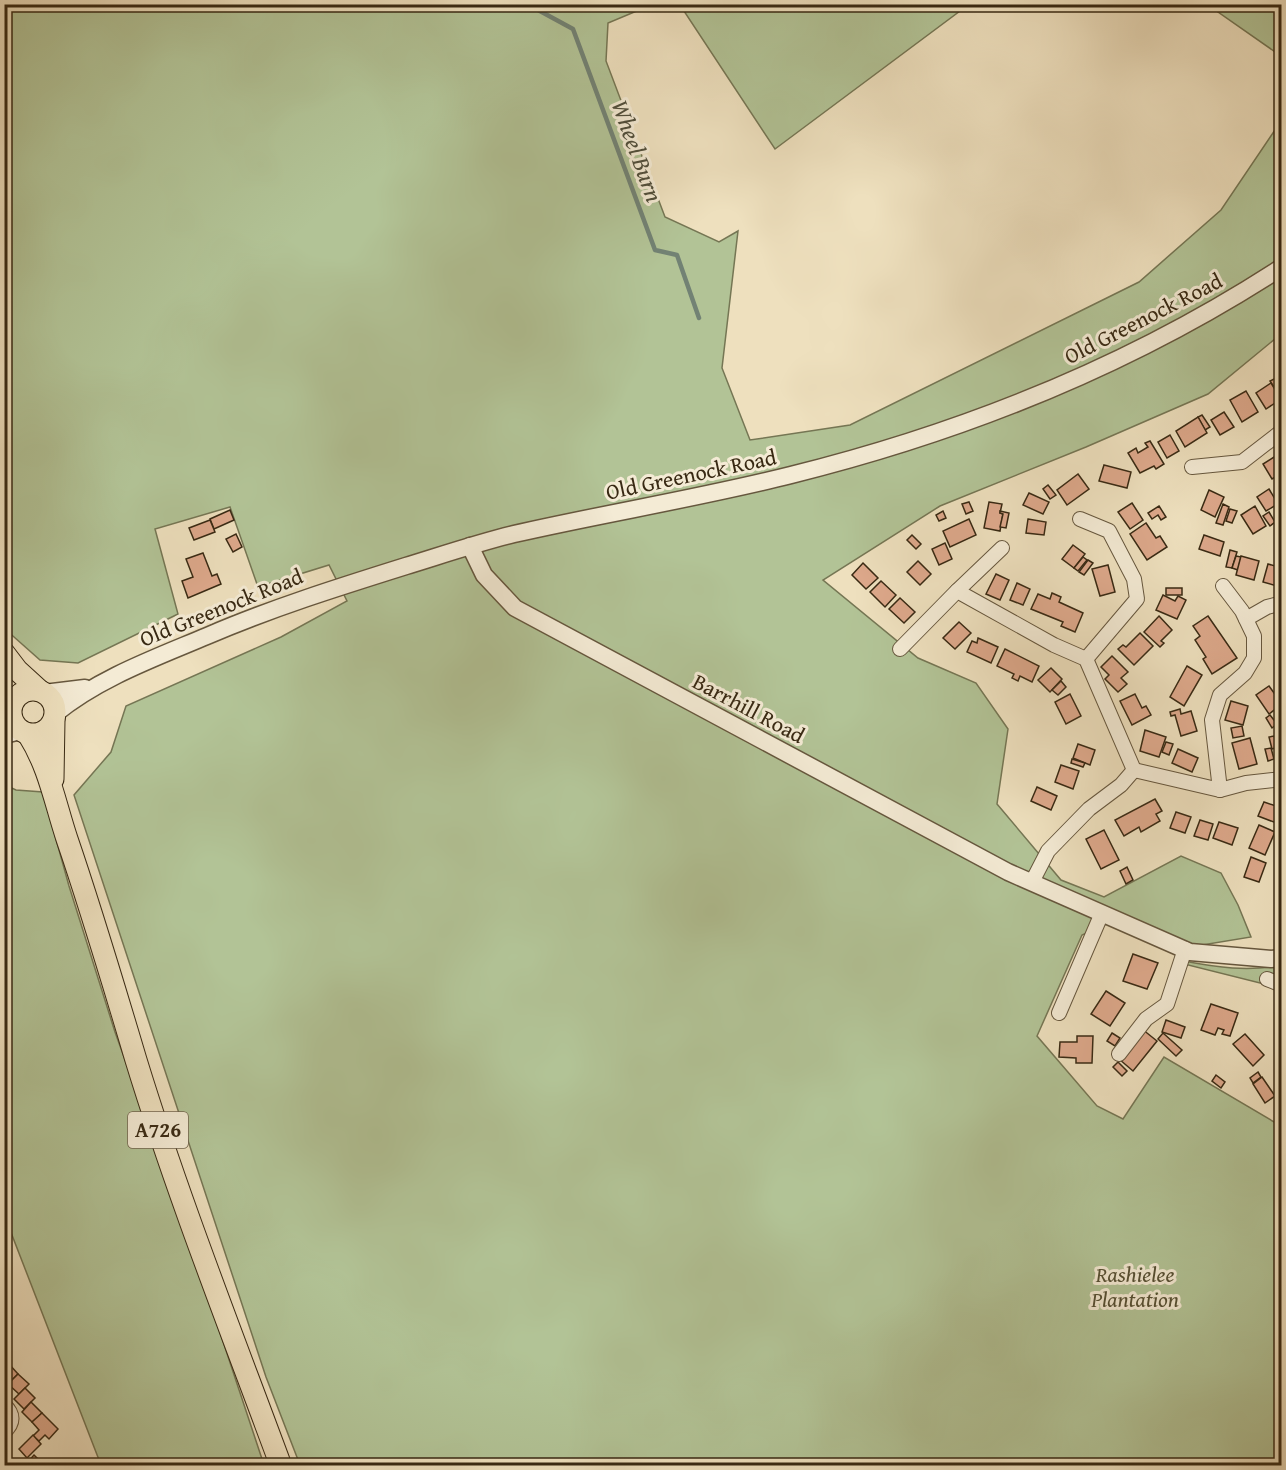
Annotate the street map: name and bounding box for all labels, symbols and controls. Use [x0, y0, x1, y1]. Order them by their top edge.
water label: Wheel Burn [603, 95, 672, 207]
street label: Old Greenock Road [1058, 264, 1228, 372]
street label: Old Greenock Road [603, 440, 779, 508]
street label: Old Greenock Road [135, 560, 308, 654]
street label: Barrhill Road [687, 665, 811, 751]
road number: A726 [128, 1112, 188, 1148]
park label: Rashielee Plantation [1090, 1258, 1179, 1315]

